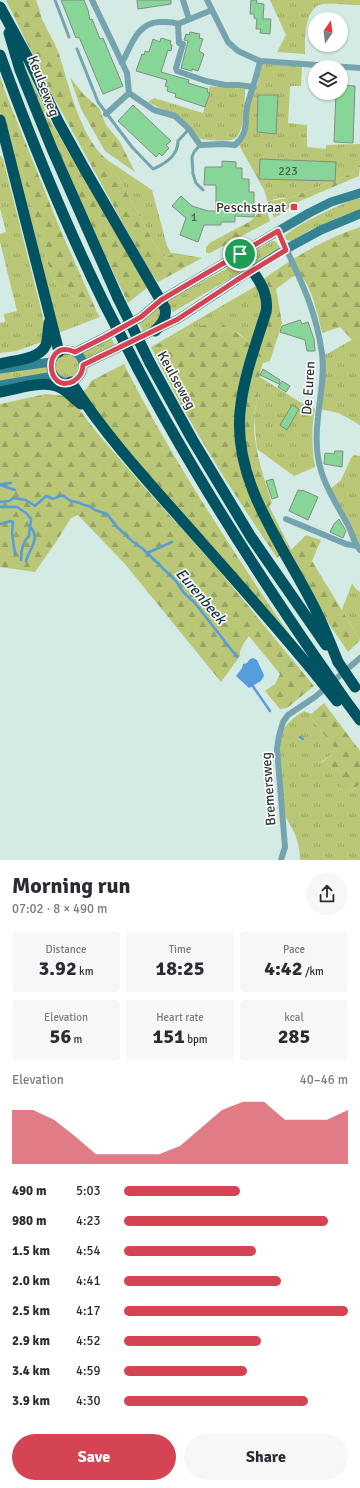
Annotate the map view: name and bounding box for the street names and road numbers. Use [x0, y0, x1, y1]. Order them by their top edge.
street label: Keulseweg [24, 53, 63, 119]
street label: Keulseweg [154, 348, 200, 412]
street label: De Euren [298, 360, 319, 416]
street label: Bremersweg [257, 751, 280, 826]

